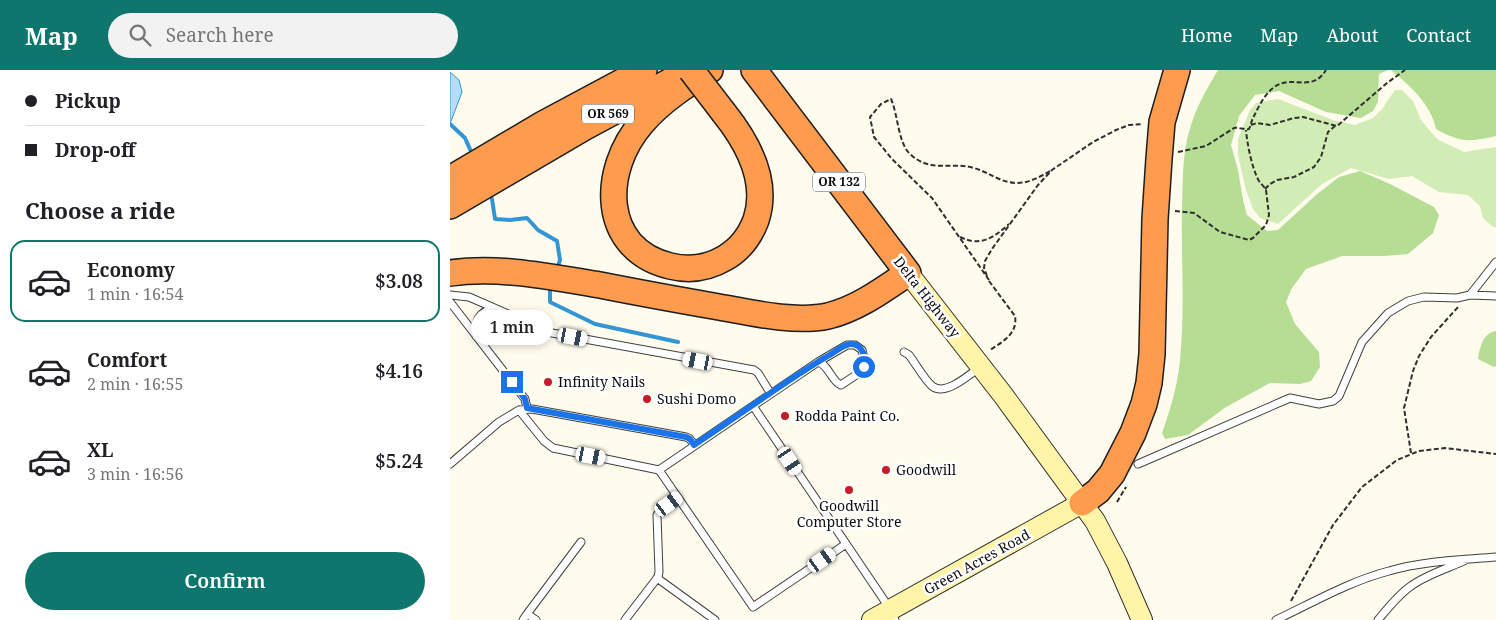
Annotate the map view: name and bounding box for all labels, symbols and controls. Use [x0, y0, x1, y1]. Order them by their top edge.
search box [108, 13, 458, 58]
text: Map [25, 19, 78, 52]
icon: search [126, 21, 154, 49]
text: Search here [166, 22, 274, 48]
text: Home [1181, 23, 1232, 47]
text: Map [1260, 23, 1298, 47]
text: About [1326, 23, 1378, 47]
text: Contact [1406, 23, 1471, 47]
text: Pickup [55, 88, 121, 114]
road number: OR 569 [582, 104, 634, 124]
text: Drop-off [55, 137, 135, 163]
road number: OR 132 [813, 172, 865, 191]
text: Choose a ride [25, 195, 175, 225]
street label: Delta Highway [890, 252, 965, 341]
text: Economy [87, 257, 175, 283]
icon: car [27, 259, 72, 304]
text: $3.08 [375, 268, 423, 294]
text: 1 min · 16:54 [87, 283, 183, 305]
callout: 1 min [471, 310, 553, 344]
text: 1 min [490, 316, 534, 338]
car [556, 327, 589, 347]
text: Comfort [87, 347, 167, 373]
icon: car [27, 349, 72, 394]
car [681, 351, 714, 371]
route start [853, 356, 875, 378]
text: $4.16 [375, 358, 423, 384]
route end [501, 371, 523, 393]
place label: Infinity Nails [558, 372, 645, 391]
text: 2 min · 16:55 [87, 373, 183, 395]
marker: Infinity Nails [542, 376, 554, 388]
place label: Sushi Domo [657, 389, 736, 408]
marker: Sushi Domo [641, 393, 653, 405]
place label: Rodda Paint Co. [795, 406, 900, 425]
marker: Rodda Paint Co. [779, 410, 791, 422]
text: XL [87, 437, 113, 463]
icon: car [27, 439, 72, 484]
car [775, 444, 804, 478]
car [574, 446, 607, 466]
text: $5.24 [375, 448, 423, 474]
place label: Goodwill [896, 460, 957, 479]
text: 3 min · 16:56 [87, 463, 183, 485]
marker: Goodwill [880, 464, 892, 476]
marker: Goodwill Computer Store [843, 484, 855, 496]
car [652, 489, 685, 519]
place label: Goodwill Computer Store [797, 496, 901, 531]
street label: Green Acres Road [920, 524, 1034, 599]
car [805, 545, 838, 575]
button: Confirm [25, 552, 425, 610]

